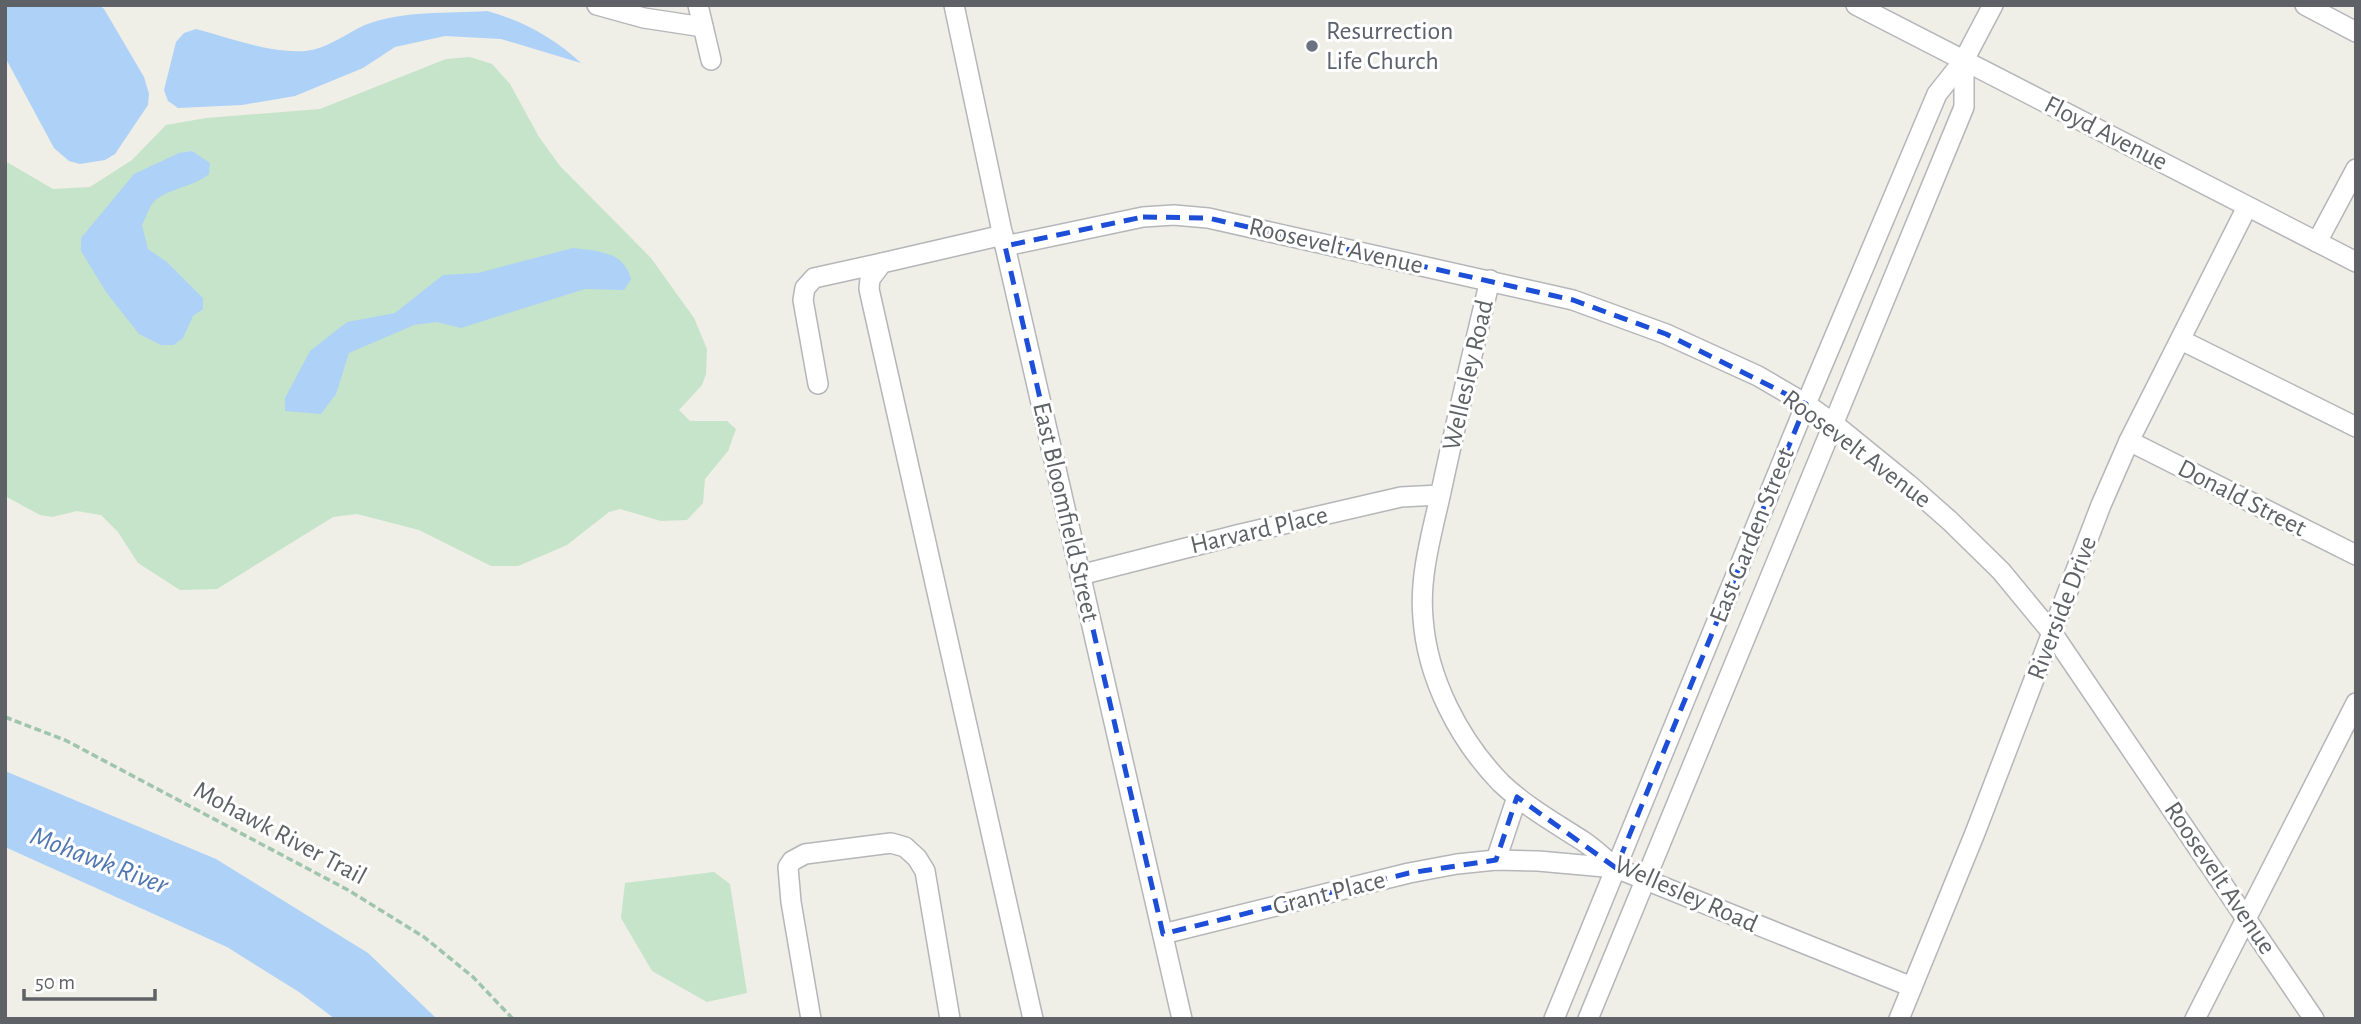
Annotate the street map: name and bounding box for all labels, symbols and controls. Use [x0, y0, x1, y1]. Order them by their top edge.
place label: Resurrection Life Church [1326, 18, 1453, 74]
marker: Resurrection Life Church [1304, 38, 1320, 54]
street label: Floyd Avenue [2040, 91, 2172, 175]
street label: Roosevelt Avenue [1246, 213, 1426, 279]
street label: Wellesley Road [1438, 297, 1498, 453]
street label: Roosevelt Avenue [1778, 385, 1936, 513]
street label: East Bloomfield Street [1028, 400, 1104, 624]
street label: East Garden Street [1705, 444, 1799, 626]
street label: Donald Street [2174, 455, 2310, 541]
street label: Harvard Place [1188, 502, 1330, 558]
street label: Riverside Drive [2023, 533, 2101, 683]
street label: Mohawk River Trail [189, 777, 371, 889]
street label: Roosevelt Avenue [2159, 797, 2281, 959]
water label: Mohawk River [26, 822, 172, 900]
street label: Wellesley Road [1610, 851, 1762, 937]
street label: Grant Place [1270, 866, 1388, 920]
scale bar [24, 958, 156, 1002]
text: 50 m [35, 972, 75, 993]

